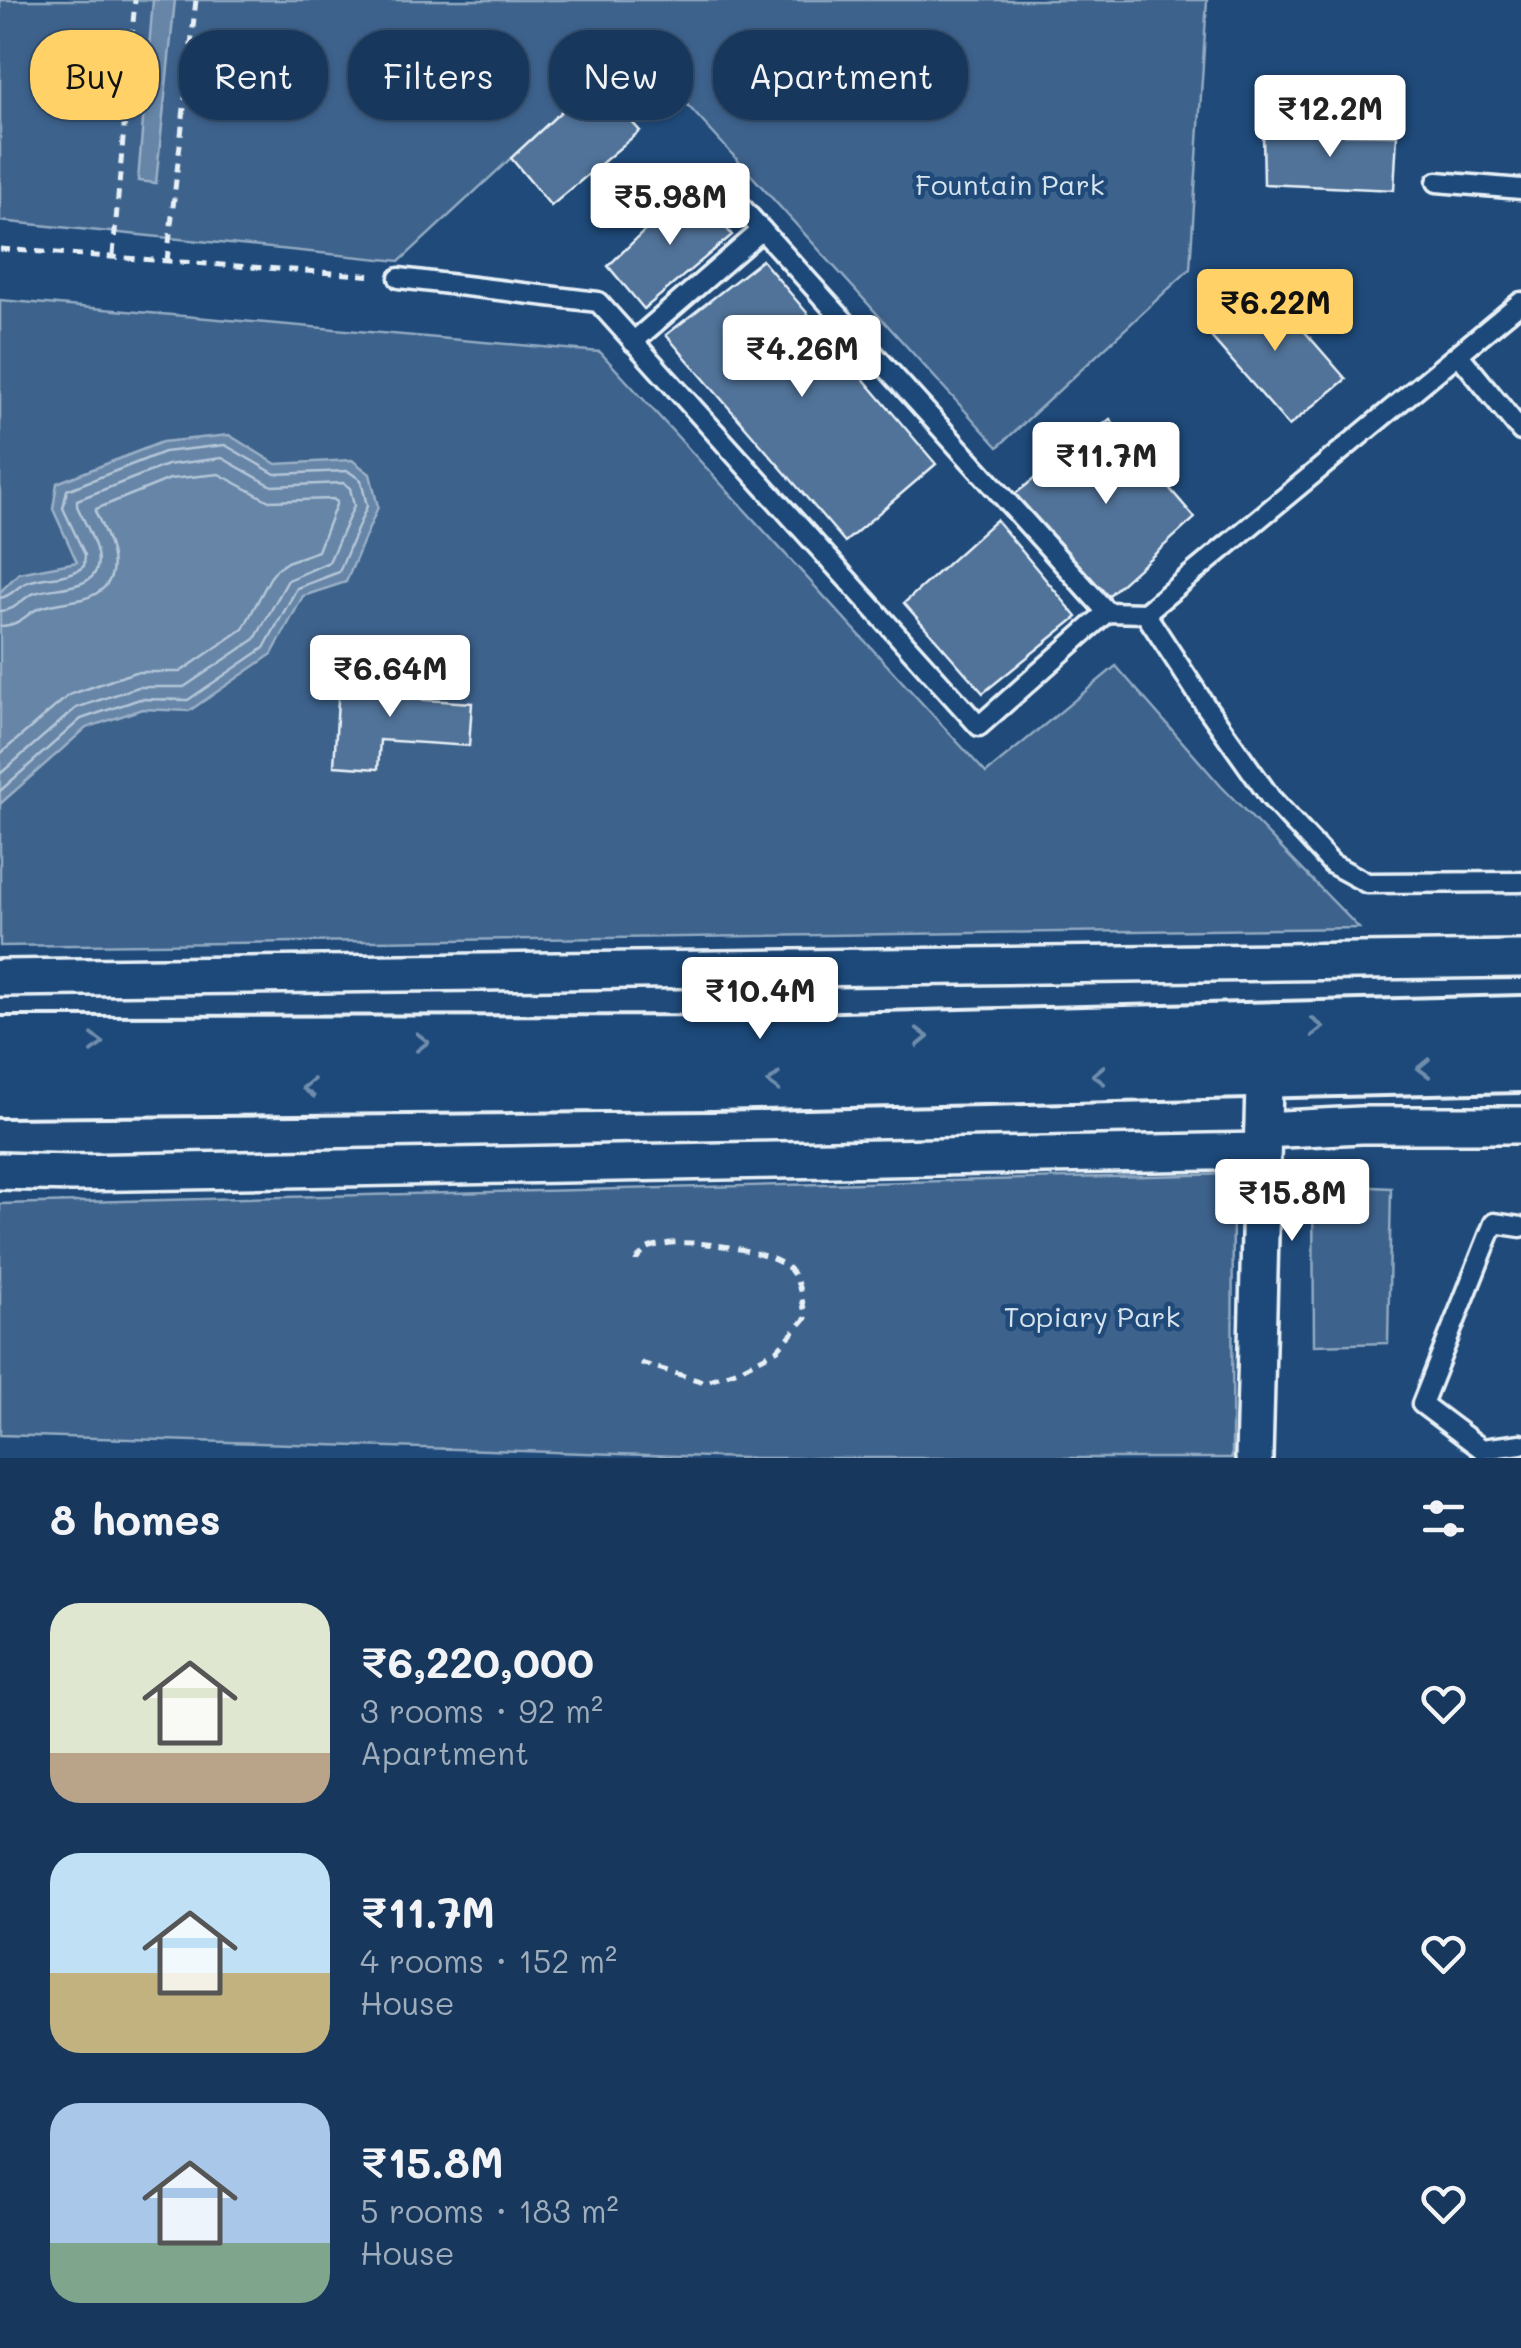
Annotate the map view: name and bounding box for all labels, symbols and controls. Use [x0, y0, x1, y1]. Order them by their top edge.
chip: Buy [30, 30, 159, 120]
chip: Rent [179, 30, 328, 120]
chip: Filters [348, 30, 529, 120]
chip: New [549, 30, 693, 120]
chip: Apartment [713, 30, 968, 120]
pin: ₹12.2M [1249, 75, 1411, 160]
text: ₹12.2M [1277, 86, 1383, 128]
pin: ₹5.98M [589, 163, 751, 248]
park label: Fountain Park [915, 166, 1105, 202]
text: ₹5.98M [613, 174, 727, 216]
pin: ₹6.22M [1194, 269, 1356, 354]
text: ₹6.22M [1219, 280, 1331, 322]
pin: ₹4.26M [721, 315, 883, 400]
text: ₹4.26M [745, 326, 859, 368]
pin: ₹11.7M [1025, 422, 1187, 507]
text: ₹11.7M [1054, 433, 1158, 475]
pin: ₹6.64M [309, 635, 471, 720]
text: ₹6.64M [332, 646, 448, 688]
pin: ₹10.4M [679, 957, 841, 1042]
text: ₹10.4M [704, 968, 816, 1010]
one-way arrow [1310, 1016, 1326, 1037]
one-way arrow [915, 1026, 931, 1047]
one-way arrow [416, 1031, 431, 1053]
one-way arrow [90, 1032, 106, 1054]
one-way arrow [1415, 1058, 1431, 1079]
one-way arrow [1090, 1065, 1106, 1086]
one-way arrow [765, 1072, 781, 1093]
one-way arrow [300, 1077, 316, 1099]
pin: ₹15.8M [1211, 1159, 1373, 1244]
text: ₹15.8M [1237, 1170, 1347, 1212]
park label: Topiary Park [1004, 1298, 1180, 1334]
text: 8 homes [50, 1491, 221, 1546]
icon: filters [1416, 1491, 1471, 1546]
text: ₹6,220,000 [360, 1634, 594, 1689]
icon: home [130, 1643, 250, 1763]
icon: heart [1416, 1676, 1471, 1731]
text: 3 rooms · 92 m² [360, 1689, 603, 1731]
text: Apartment [360, 1731, 529, 1773]
text: ₹11.7M [360, 1884, 495, 1939]
icon: home [130, 1893, 250, 2013]
icon: heart [1416, 1926, 1471, 1981]
text: 4 rooms · 152 m² [360, 1939, 617, 1981]
text: House [360, 1981, 455, 2023]
text: ₹15.8M [360, 2134, 504, 2189]
icon: home [130, 2143, 250, 2263]
icon: heart [1416, 2176, 1471, 2231]
text: 5 rooms · 183 m² [360, 2189, 619, 2231]
text: House [360, 2231, 455, 2273]

